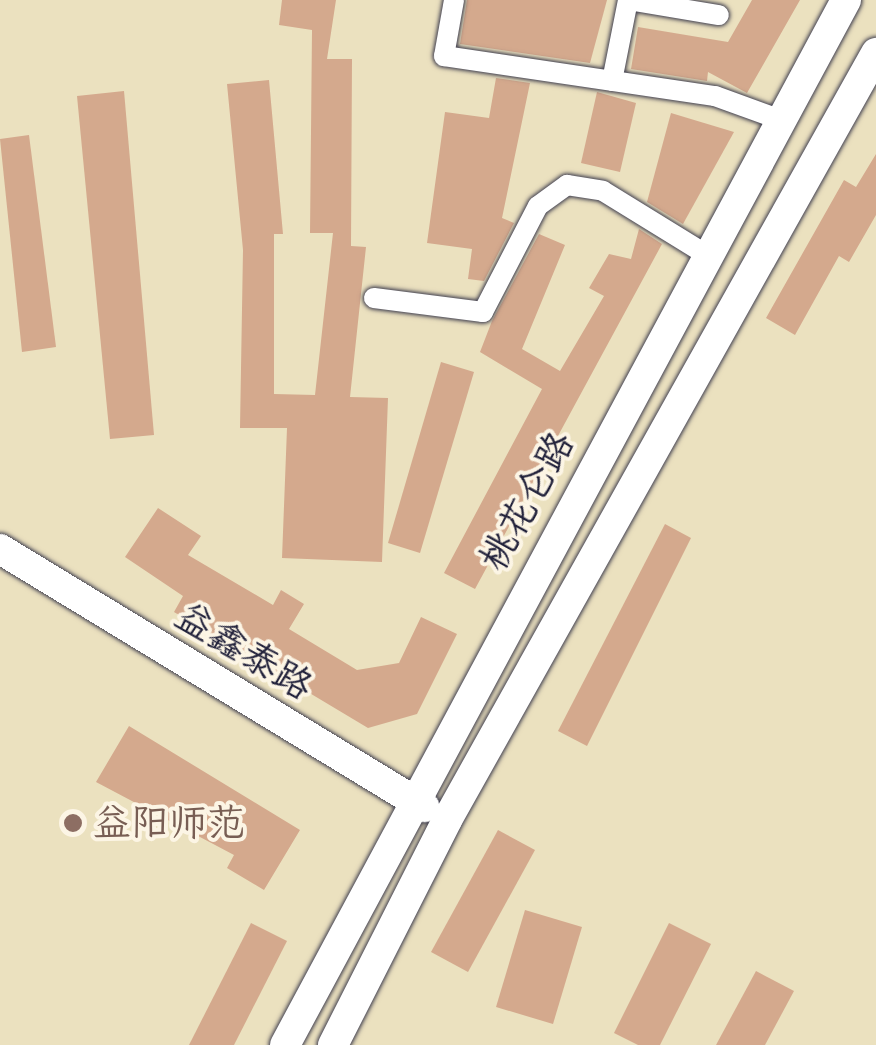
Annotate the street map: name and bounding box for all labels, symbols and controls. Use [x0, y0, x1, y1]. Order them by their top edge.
street label: 桃花仑路 [470, 423, 584, 579]
street label: 益鑫泰路 [167, 592, 321, 710]
place label: 益阳师范 [93, 800, 245, 846]
marker: 益阳师范 [62, 812, 84, 834]

